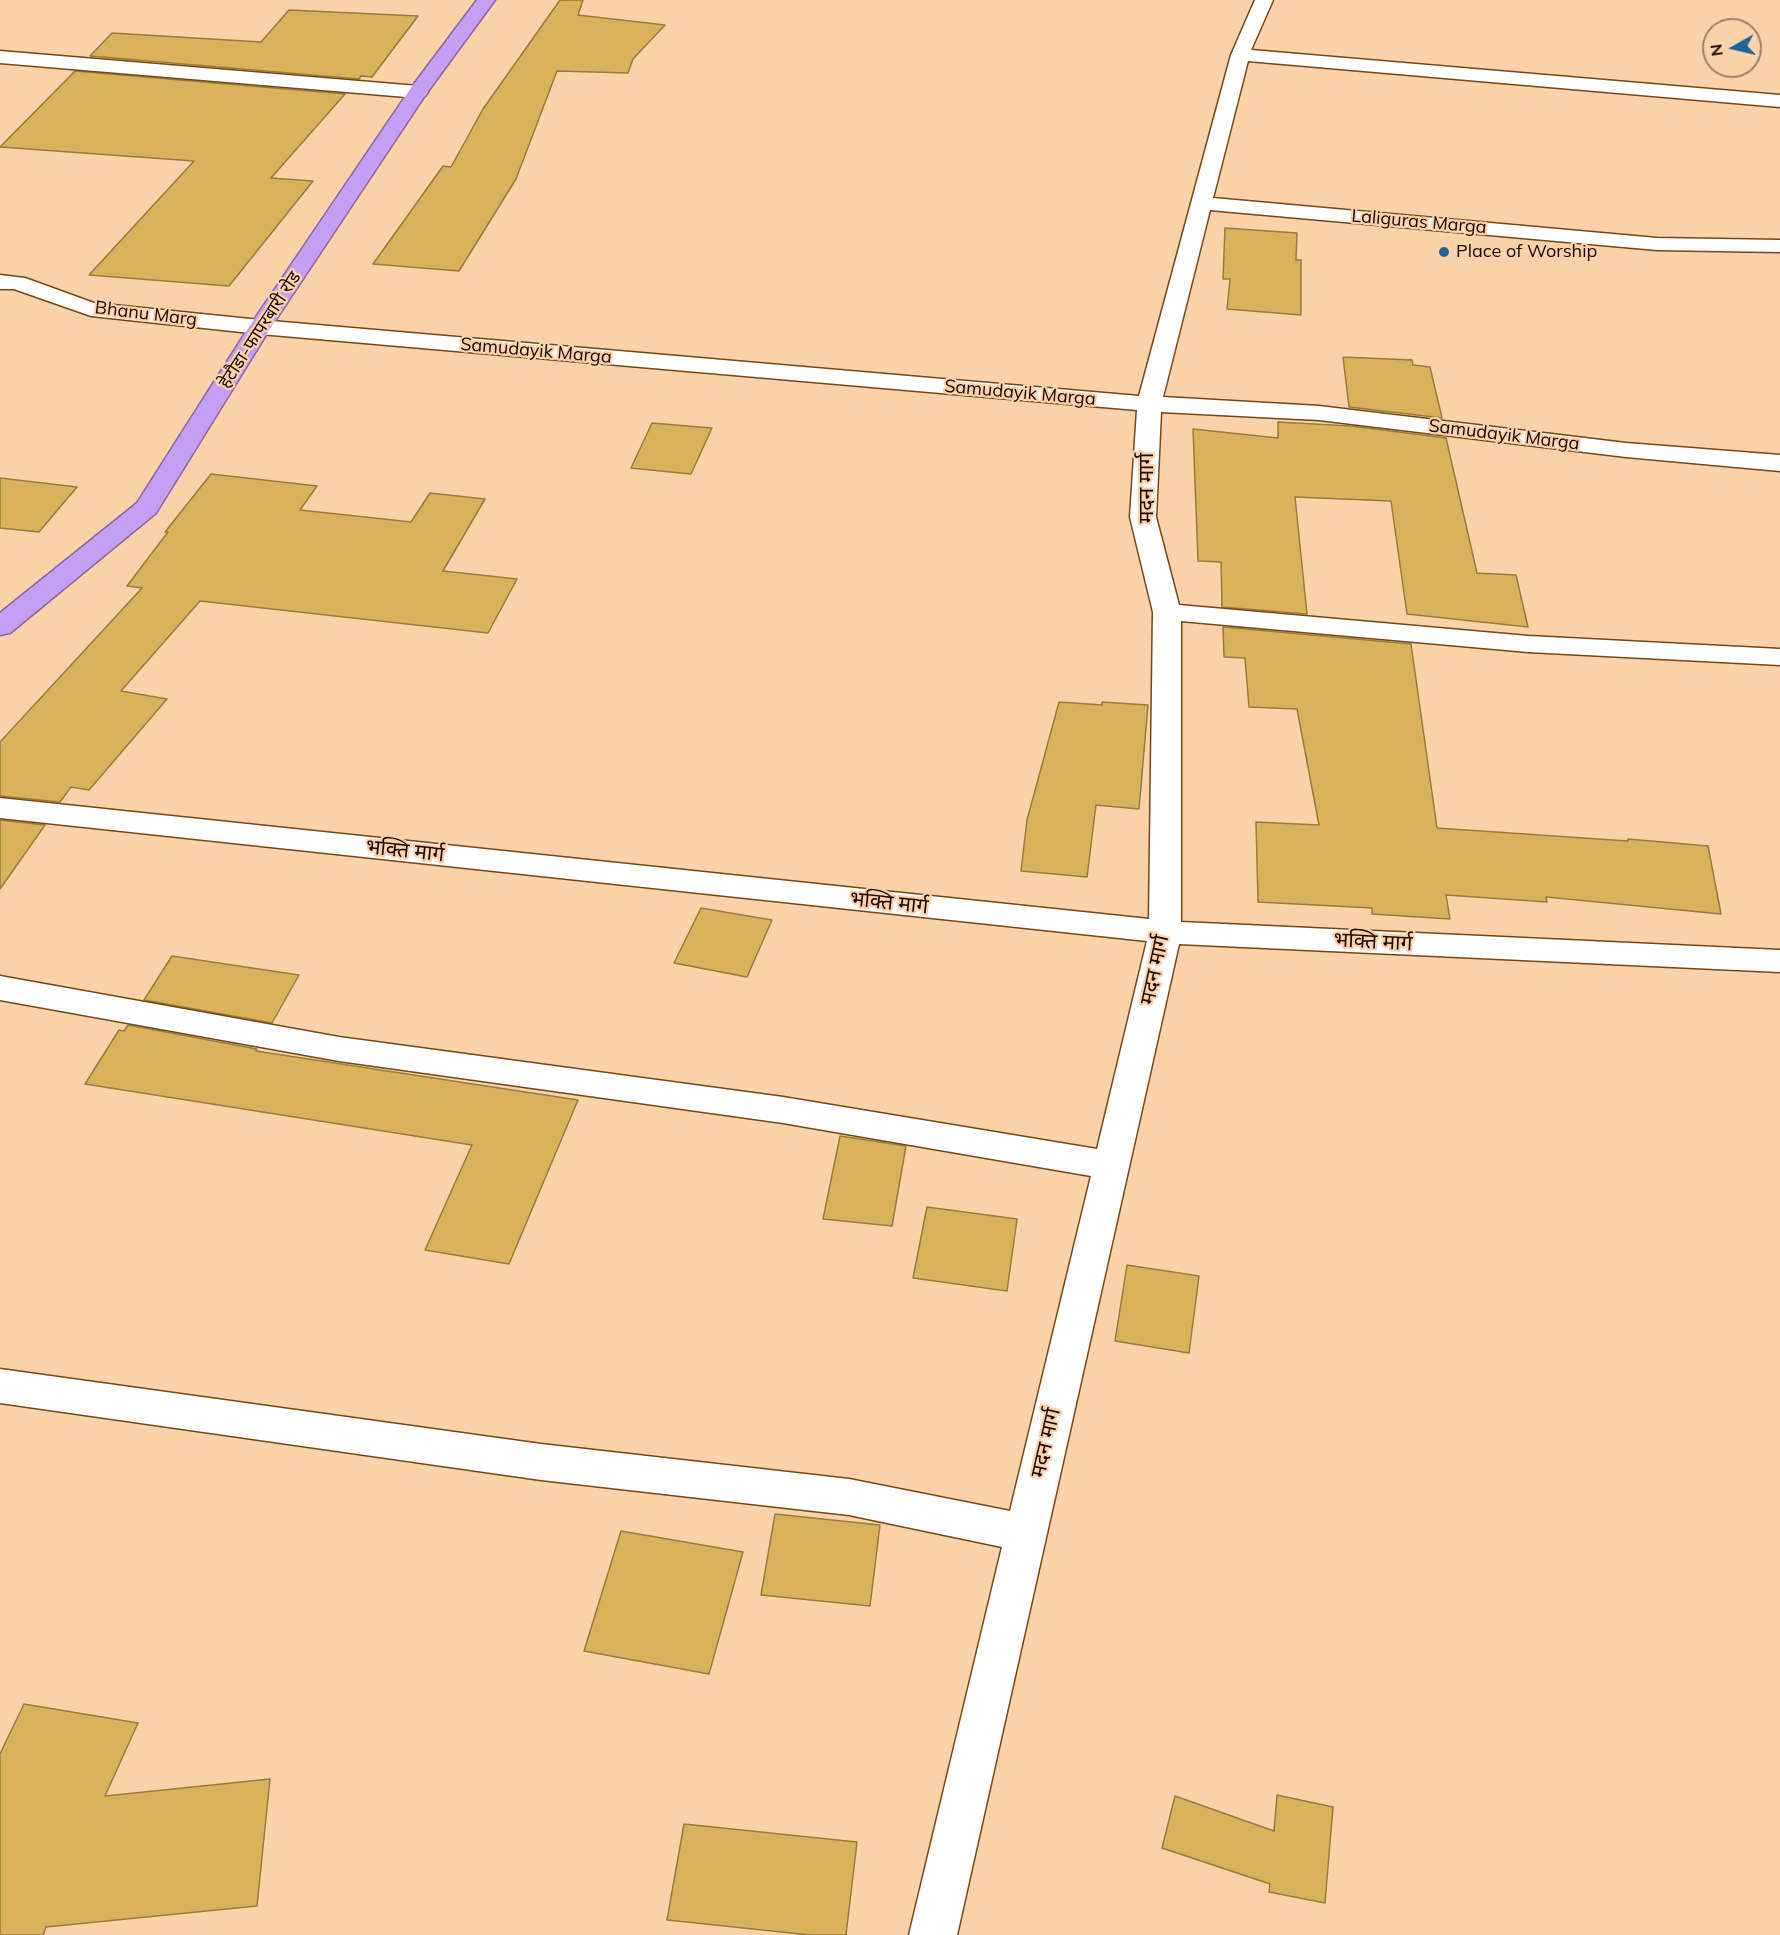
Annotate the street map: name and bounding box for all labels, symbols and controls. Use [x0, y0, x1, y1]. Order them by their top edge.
north arrow [1702, 18, 1762, 78]
text: N [1705, 43, 1727, 58]
street label: Laliguras Marga [1351, 205, 1487, 239]
place label: Place of Worship [1456, 241, 1597, 263]
marker: Place of Worship [1437, 245, 1451, 259]
street label: हेटौडा-फापरबारी रोड [214, 268, 306, 392]
street label: Bhanu Marg [94, 297, 198, 331]
street label: Samudayik Marga [459, 334, 613, 368]
street label: Samudayik Marga [943, 376, 1097, 410]
street label: Samudayik Marga [1427, 415, 1581, 455]
street label: मदन मार्ग [1134, 453, 1160, 523]
street label: भक्ति मार्ग [365, 834, 445, 868]
street label: भक्ति मार्ग [849, 886, 929, 920]
street label: भक्ति मार्ग [1333, 927, 1413, 957]
street label: मदन मार्ग [1135, 933, 1175, 1007]
street label: मदन मार्ग [1026, 1406, 1066, 1480]

